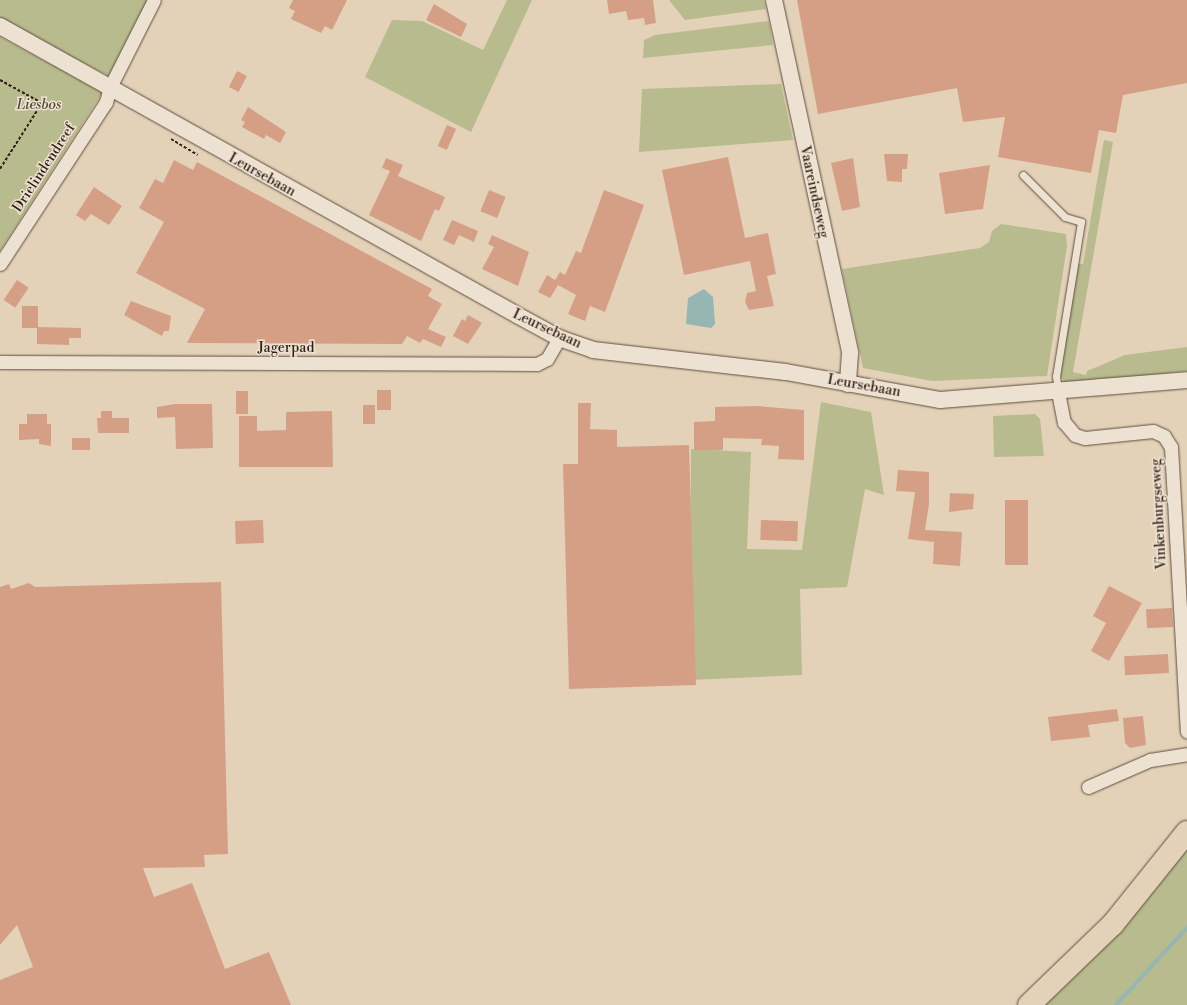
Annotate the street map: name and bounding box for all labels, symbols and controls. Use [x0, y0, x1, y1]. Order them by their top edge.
park label: Liesbos [17, 97, 61, 113]
street label: Drielindendreef [9, 120, 79, 216]
street label: Vaareindseweg [796, 144, 832, 240]
street label: Leursebaan [226, 150, 298, 200]
street label: Leursebaan [510, 306, 584, 352]
street label: Jagerpad [258, 340, 314, 356]
street label: Leursebaan [826, 371, 902, 401]
street label: Vinkenburgseweg [1148, 458, 1170, 570]

